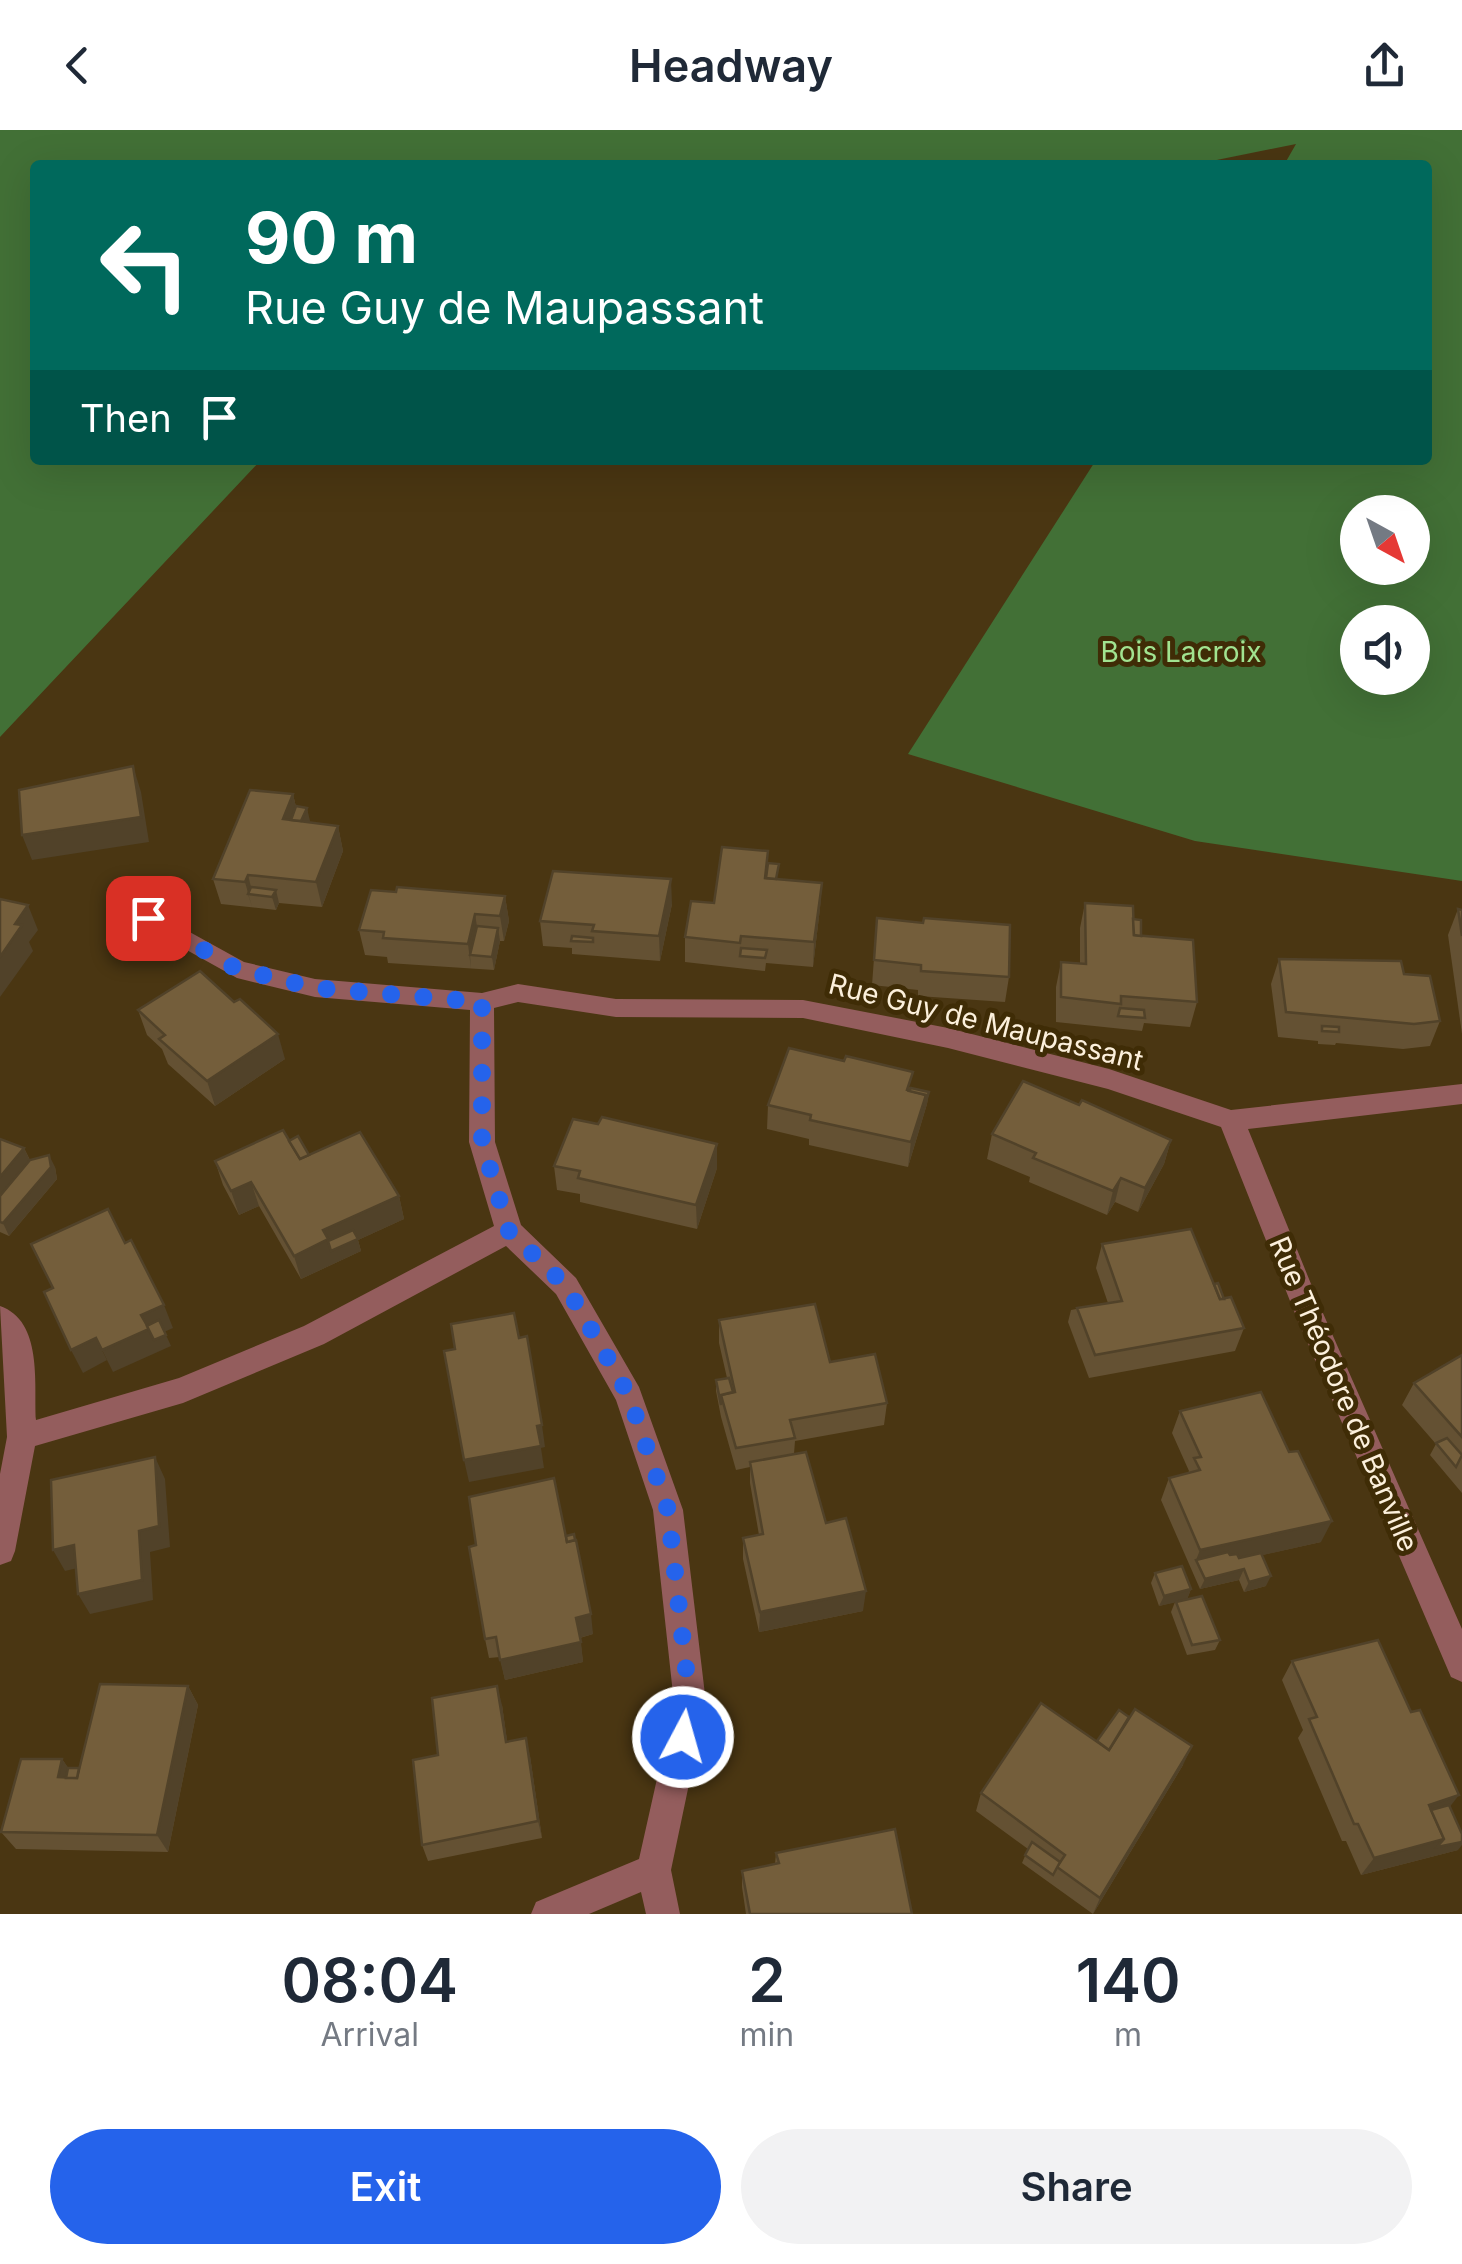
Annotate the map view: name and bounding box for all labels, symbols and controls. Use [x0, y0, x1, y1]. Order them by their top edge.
icon: back [50, 38, 105, 93]
text: Headway [629, 38, 833, 93]
icon: share [1357, 38, 1412, 93]
text: 90 m [245, 195, 418, 280]
icon: left [80, 200, 210, 330]
text: Rue Guy de Maupassant [245, 280, 764, 335]
icon: arrive [192, 390, 247, 445]
text: Then [80, 395, 172, 441]
north arrow [1340, 495, 1430, 585]
map controls [1340, 495, 1430, 695]
button: sound [1340, 605, 1430, 695]
park label: Bois Lacroix [1100, 635, 1262, 669]
pin [106, 876, 191, 961]
icon: arrive [121, 891, 176, 946]
street label: Rue Guy de Maupassant [825, 966, 1147, 1078]
street label: Rue Théodore de Banville [1262, 1231, 1426, 1557]
position arrow [631, 1685, 735, 1789]
text: 08:04 [281, 1944, 458, 2016]
text: 2 [748, 1944, 786, 2016]
text: 140 [1076, 1944, 1181, 2016]
text: Arrival [321, 2015, 419, 2054]
text: min [740, 2015, 794, 2054]
text: m [1114, 2015, 1142, 2054]
button: Exit [50, 2129, 721, 2244]
button: Share [741, 2129, 1412, 2244]

